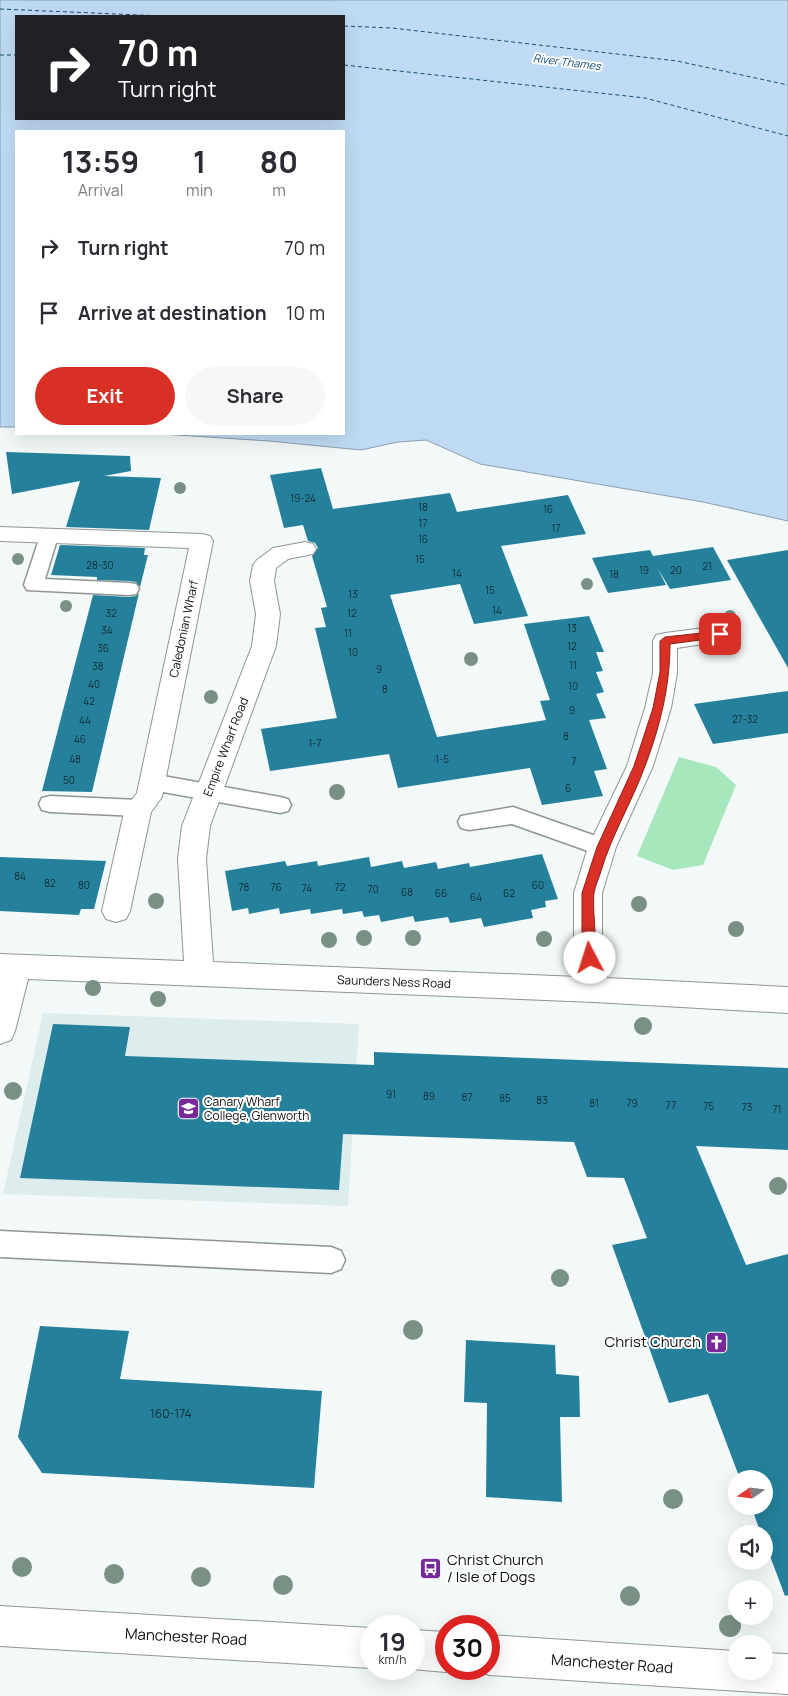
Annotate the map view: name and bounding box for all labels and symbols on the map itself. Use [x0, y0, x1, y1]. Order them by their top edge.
water label: River Thames [532, 50, 603, 73]
house number: 19-24 [290, 491, 316, 505]
house number: 18 [418, 500, 428, 514]
house number: 16 [543, 502, 553, 516]
house number: 17 [419, 516, 427, 530]
house number: 17 [552, 521, 560, 535]
house number: 16 [418, 532, 428, 546]
house number: 15 [415, 552, 425, 566]
house number: 28-30 [86, 558, 114, 572]
house number: 21 [702, 559, 712, 573]
house number: 19 [639, 563, 649, 577]
house number: 20 [670, 563, 682, 577]
house number: 14 [452, 566, 462, 580]
house number: 18 [609, 567, 619, 581]
street label: Caledonian Wharf [165, 578, 202, 679]
house number: 15 [485, 583, 495, 597]
house number: 13 [348, 587, 358, 601]
house number: 14 [492, 603, 502, 617]
house number: 32 [105, 606, 117, 620]
house number: 12 [347, 606, 357, 620]
pin [699, 613, 741, 655]
house number: 13 [567, 621, 577, 635]
house number: 34 [101, 623, 113, 637]
house number: 11 [344, 626, 352, 640]
house number: 12 [567, 639, 577, 653]
house number: 36 [97, 641, 109, 655]
house number: 10 [348, 645, 358, 659]
house number: 11 [569, 658, 577, 672]
house number: 38 [92, 659, 104, 673]
house number: 9 [376, 662, 382, 676]
house number: 40 [88, 677, 100, 691]
house number: 10 [568, 679, 578, 693]
house number: 8 [382, 682, 388, 696]
house number: 42 [83, 694, 95, 708]
street label: Empire Wharf Road [199, 695, 252, 799]
house number: 9 [569, 703, 575, 717]
house number: 27-32 [732, 712, 758, 726]
house number: 44 [79, 713, 91, 727]
house number: 8 [563, 729, 569, 743]
house number: 46 [74, 732, 86, 746]
house number: 1-7 [308, 736, 322, 750]
house number: 48 [69, 752, 81, 766]
house number: 1-5 [435, 752, 449, 766]
house number: 7 [571, 754, 577, 768]
house number: 50 [63, 773, 75, 787]
house number: 6 [565, 781, 571, 795]
house number: 84 [14, 869, 26, 883]
house number: 82 [44, 876, 56, 890]
house number: 80 [78, 878, 90, 892]
house number: 60 [532, 878, 544, 892]
house number: 78 [239, 880, 250, 894]
house number: 76 [270, 880, 282, 894]
house number: 72 [335, 880, 346, 894]
house number: 74 [302, 881, 312, 895]
house number: 70 [367, 882, 379, 896]
house number: 68 [401, 885, 413, 899]
house number: 66 [435, 886, 447, 900]
house number: 62 [503, 886, 515, 900]
house number: 64 [470, 890, 482, 904]
position arrow [563, 931, 615, 983]
street label: Saunders Ness Road [337, 971, 451, 992]
house number: 91 [386, 1087, 396, 1101]
house number: 89 [423, 1089, 435, 1103]
house number: 87 [462, 1090, 472, 1104]
house number: 85 [499, 1091, 511, 1105]
place label: Canary Wharf College, Glenworth [204, 1093, 309, 1124]
house number: 83 [536, 1093, 548, 1107]
house number: 81 [589, 1096, 599, 1110]
house number: 79 [626, 1096, 638, 1110]
school or university icon: Canary Wharf College, Glenworth [176, 1097, 200, 1121]
house number: 77 [666, 1098, 676, 1112]
house number: 75 [704, 1099, 715, 1113]
house number: 73 [742, 1100, 752, 1114]
house number: 71 [773, 1102, 781, 1116]
church icon: Christ Church [705, 1330, 729, 1354]
place label: Christ Church [605, 1331, 701, 1352]
house number: 160-174 [150, 1405, 192, 1422]
north arrow [728, 1470, 772, 1515]
place label: Christ Church / Isle of Dogs [447, 1549, 544, 1587]
bus stop icon: Christ Church / Isle of Dogs [419, 1557, 443, 1581]
speed limit sign: 30 [435, 1615, 500, 1680]
street label: Manchester Road [125, 1623, 248, 1650]
street label: Manchester Road [550, 1649, 674, 1678]

